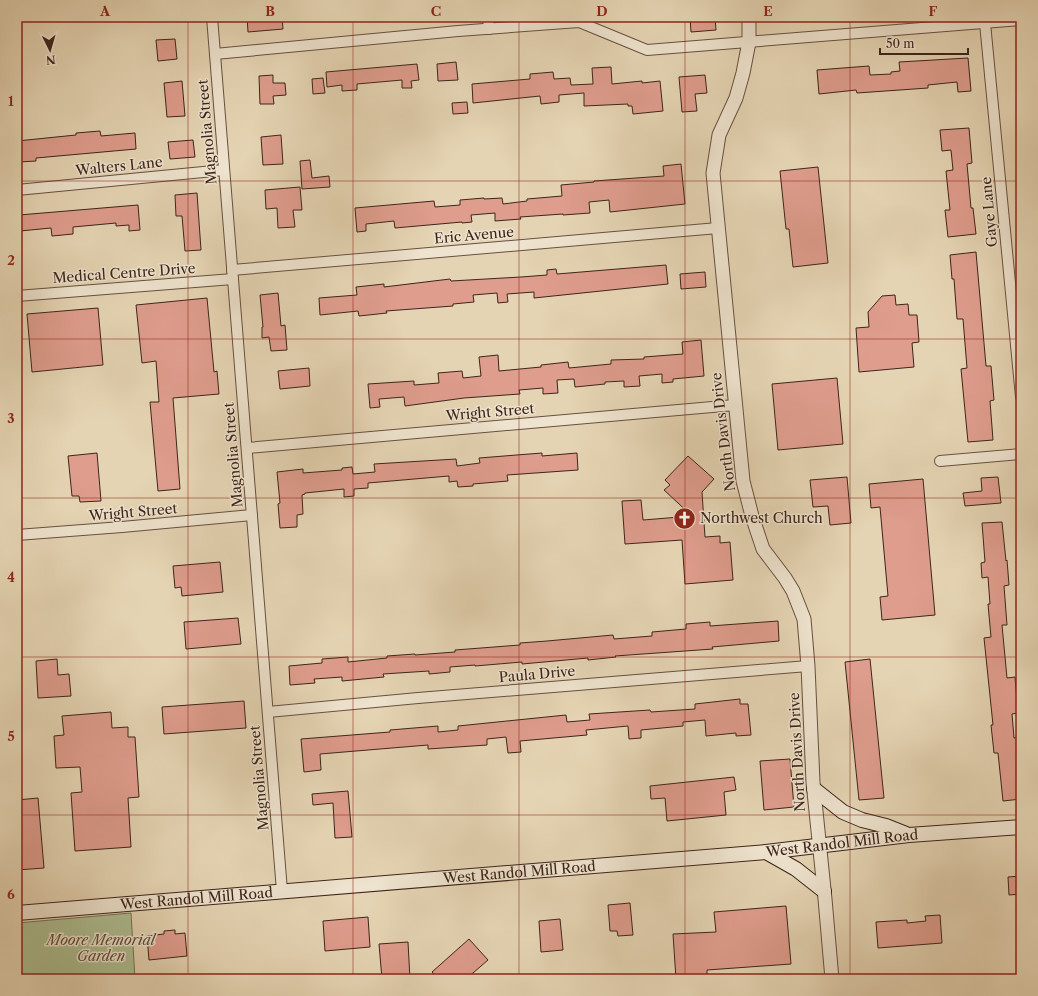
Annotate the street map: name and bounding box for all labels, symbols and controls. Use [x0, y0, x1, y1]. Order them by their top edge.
text: A [99, 3, 111, 19]
text: B [265, 3, 275, 19]
text: C [431, 3, 441, 19]
text: D [596, 3, 608, 19]
text: E [763, 3, 773, 19]
text: F [929, 3, 938, 19]
north arrow [30, 30, 70, 70]
scale bar [880, 30, 968, 56]
text: 50 m [886, 36, 915, 51]
text: N [45, 53, 56, 67]
street label: Magnolia Street [193, 79, 221, 185]
text: 1 [8, 93, 14, 109]
street label: Walters Lane [74, 152, 164, 180]
street label: Gaye Lane [977, 176, 1001, 248]
street label: Eric Avenue [433, 223, 515, 247]
text: 2 [7, 252, 15, 268]
street label: Medical Centre Drive [52, 259, 196, 287]
street label: North Davis Drive [707, 371, 739, 492]
street label: Wright Street [444, 399, 535, 425]
street label: Magnolia Street [219, 402, 247, 508]
text: 3 [7, 410, 15, 426]
street label: Wright Street [87, 499, 178, 525]
church icon: Northwest Church [671, 505, 697, 531]
place label: Northwest Church [700, 509, 823, 527]
text: 4 [7, 569, 15, 585]
street label: Paula Drive [498, 662, 576, 686]
street label: North Davis Drive [785, 692, 809, 812]
street label: Magnolia Street [245, 725, 273, 831]
text: 5 [7, 728, 15, 744]
street label: West Randol Mill Road [764, 825, 919, 861]
street label: West Randol Mill Road [441, 857, 597, 887]
street label: West Randol Mill Road [118, 883, 274, 914]
text: 6 [7, 886, 15, 902]
park label: Moore Memorial Garden [45, 931, 157, 965]

